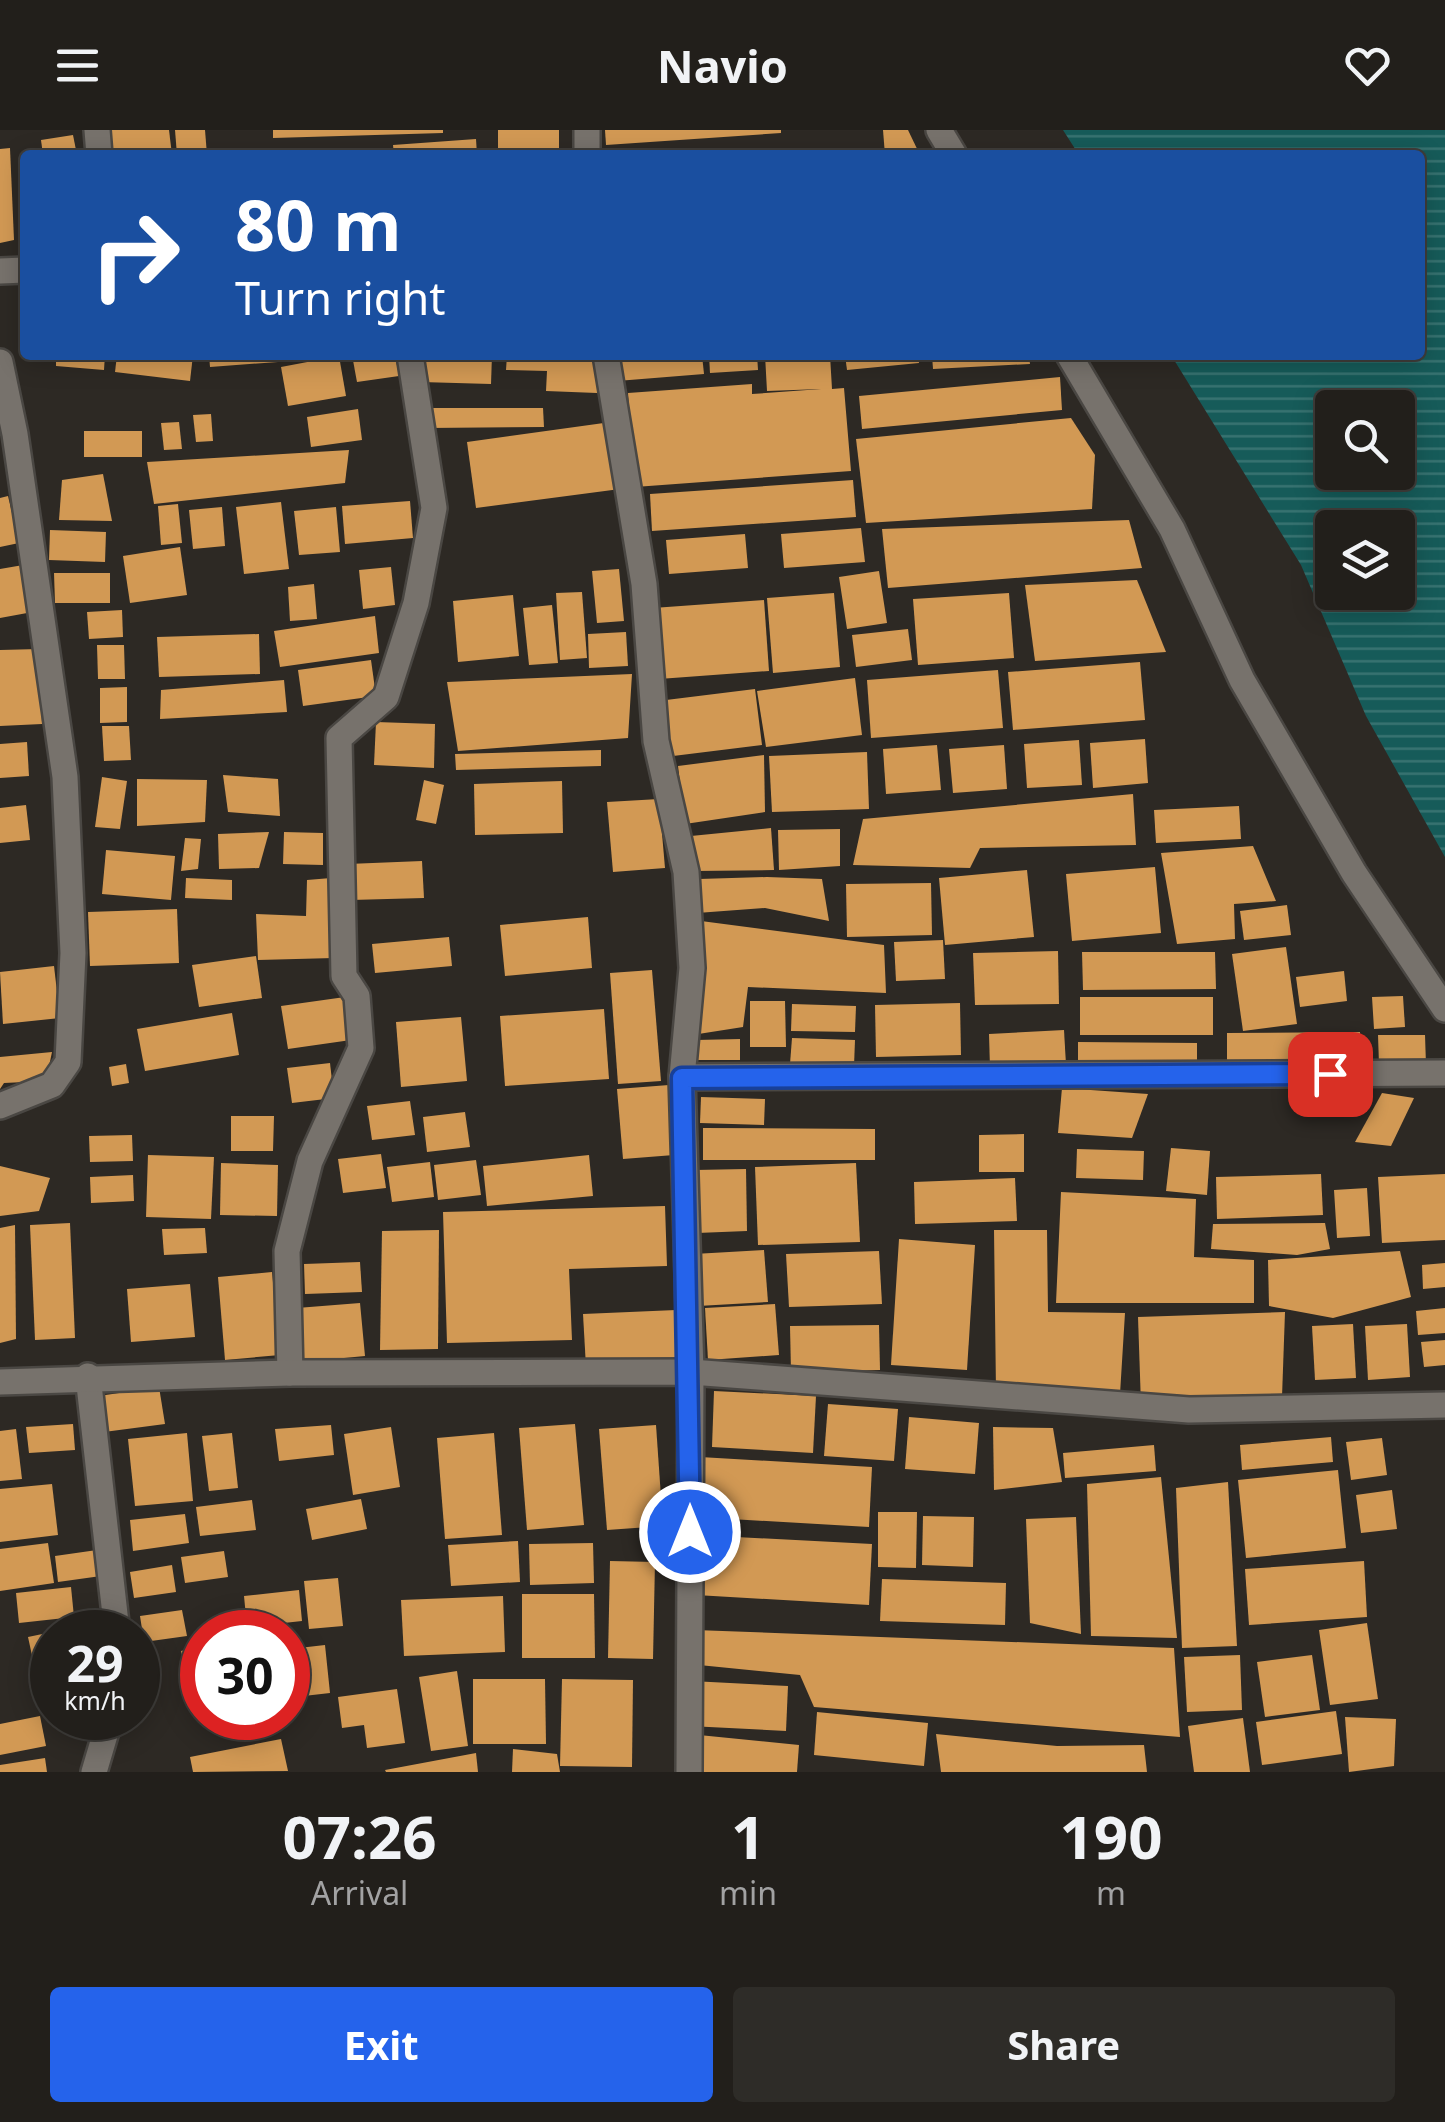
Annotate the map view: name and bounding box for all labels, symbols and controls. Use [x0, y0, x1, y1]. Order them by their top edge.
text: Navio [657, 35, 788, 96]
icon: menu [50, 38, 105, 93]
icon: heart [1340, 38, 1395, 93]
text: 80 m [235, 176, 402, 272]
icon: right [70, 190, 200, 320]
text: Turn right [235, 267, 446, 328]
map controls [1315, 390, 1415, 610]
button: search [1315, 390, 1415, 490]
button: layers [1315, 510, 1415, 610]
pin [1288, 1032, 1373, 1117]
icon: arrive [1303, 1047, 1358, 1102]
position arrow [638, 1480, 742, 1584]
speed limit sign: 30 [180, 1610, 310, 1740]
text: 29 [66, 1629, 124, 1697]
text: km/h [64, 1683, 126, 1717]
text: 07:26 [282, 1795, 437, 1877]
text: 1 [731, 1795, 765, 1877]
text: 190 [1060, 1795, 1163, 1877]
text: Arrival [311, 1871, 408, 1914]
text: min [719, 1871, 777, 1914]
text: m [1096, 1871, 1126, 1914]
button: Exit [50, 1987, 713, 2102]
button: Share [733, 1987, 1395, 2102]

